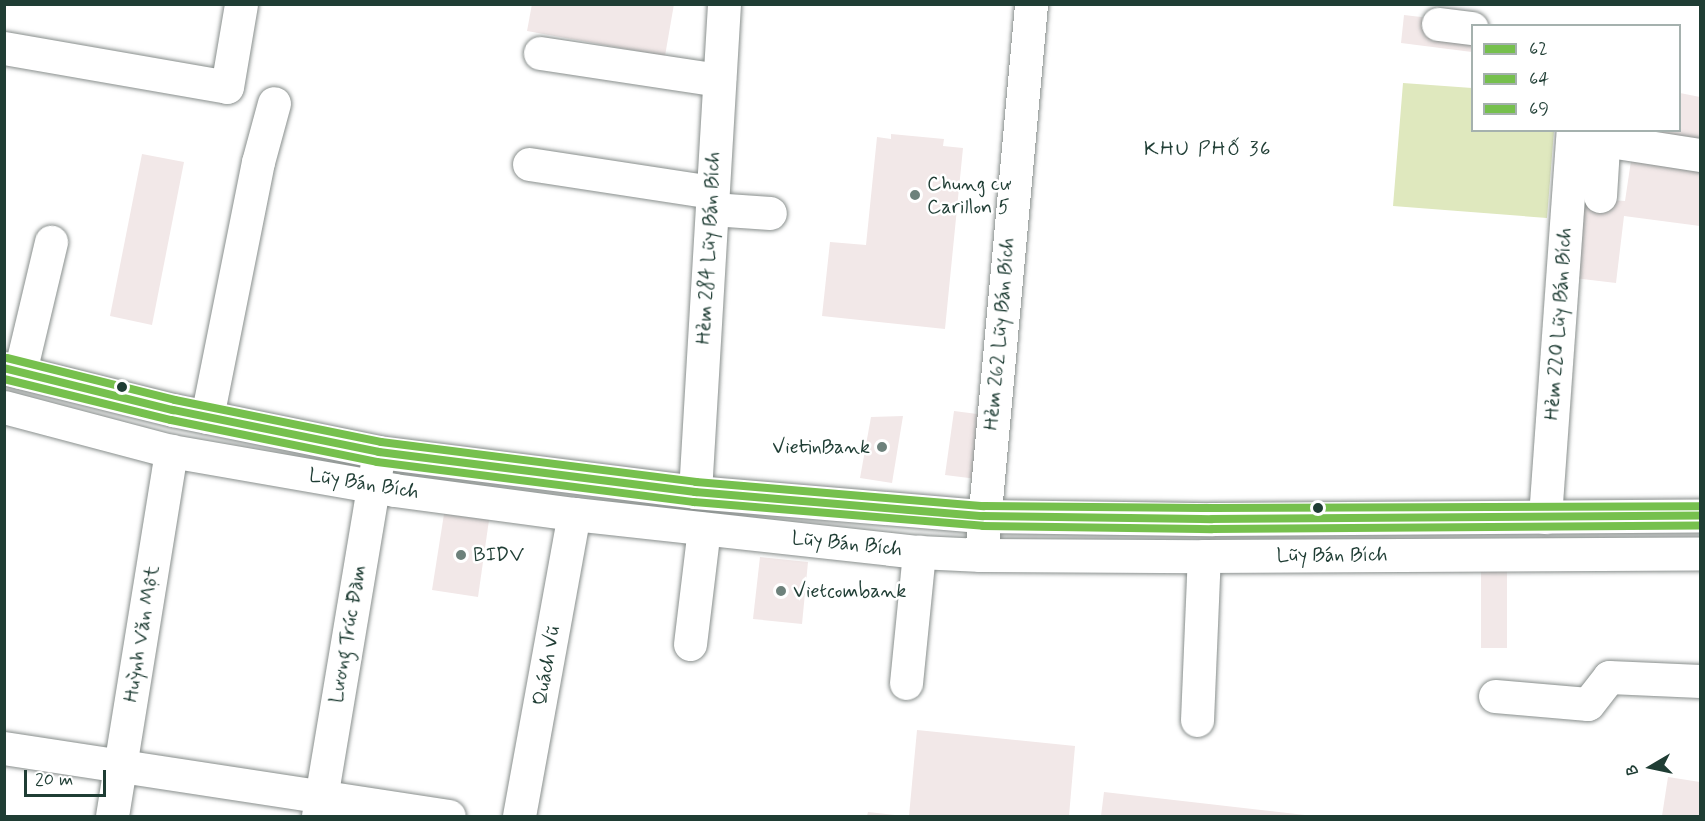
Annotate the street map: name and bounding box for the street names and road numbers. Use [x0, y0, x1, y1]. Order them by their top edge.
street label: Hẻm 284 Lũy Bán Bích [692, 151, 726, 345]
street label: Hẻm 220 Lũy Bán Bích [1540, 227, 1578, 421]
street label: Hẻm 262 Lũy Bán Bích [980, 236, 1020, 432]
street label: Lũy Bán Bích [307, 463, 421, 505]
street label: Lũy Bán Bích [790, 526, 904, 562]
street label: Lũy Bán Bích [1276, 543, 1388, 567]
street label: Lương Trúc Đàm [324, 564, 372, 704]
street label: Huỳnh Văn Một [120, 566, 164, 702]
street label: Quách Vũ [528, 624, 566, 708]

